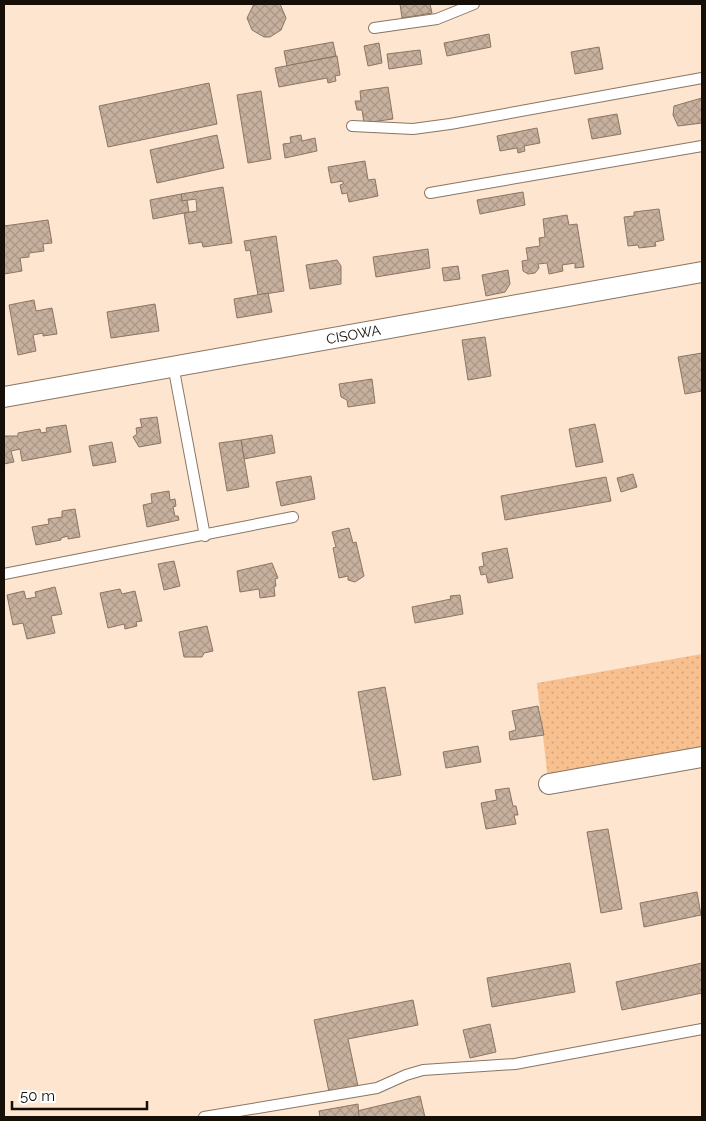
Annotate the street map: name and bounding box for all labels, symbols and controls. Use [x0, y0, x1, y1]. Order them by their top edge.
street label: CISOWA [325, 322, 382, 347]
scale bar [12, 1078, 148, 1110]
text: 50 m [20, 1087, 55, 1105]

